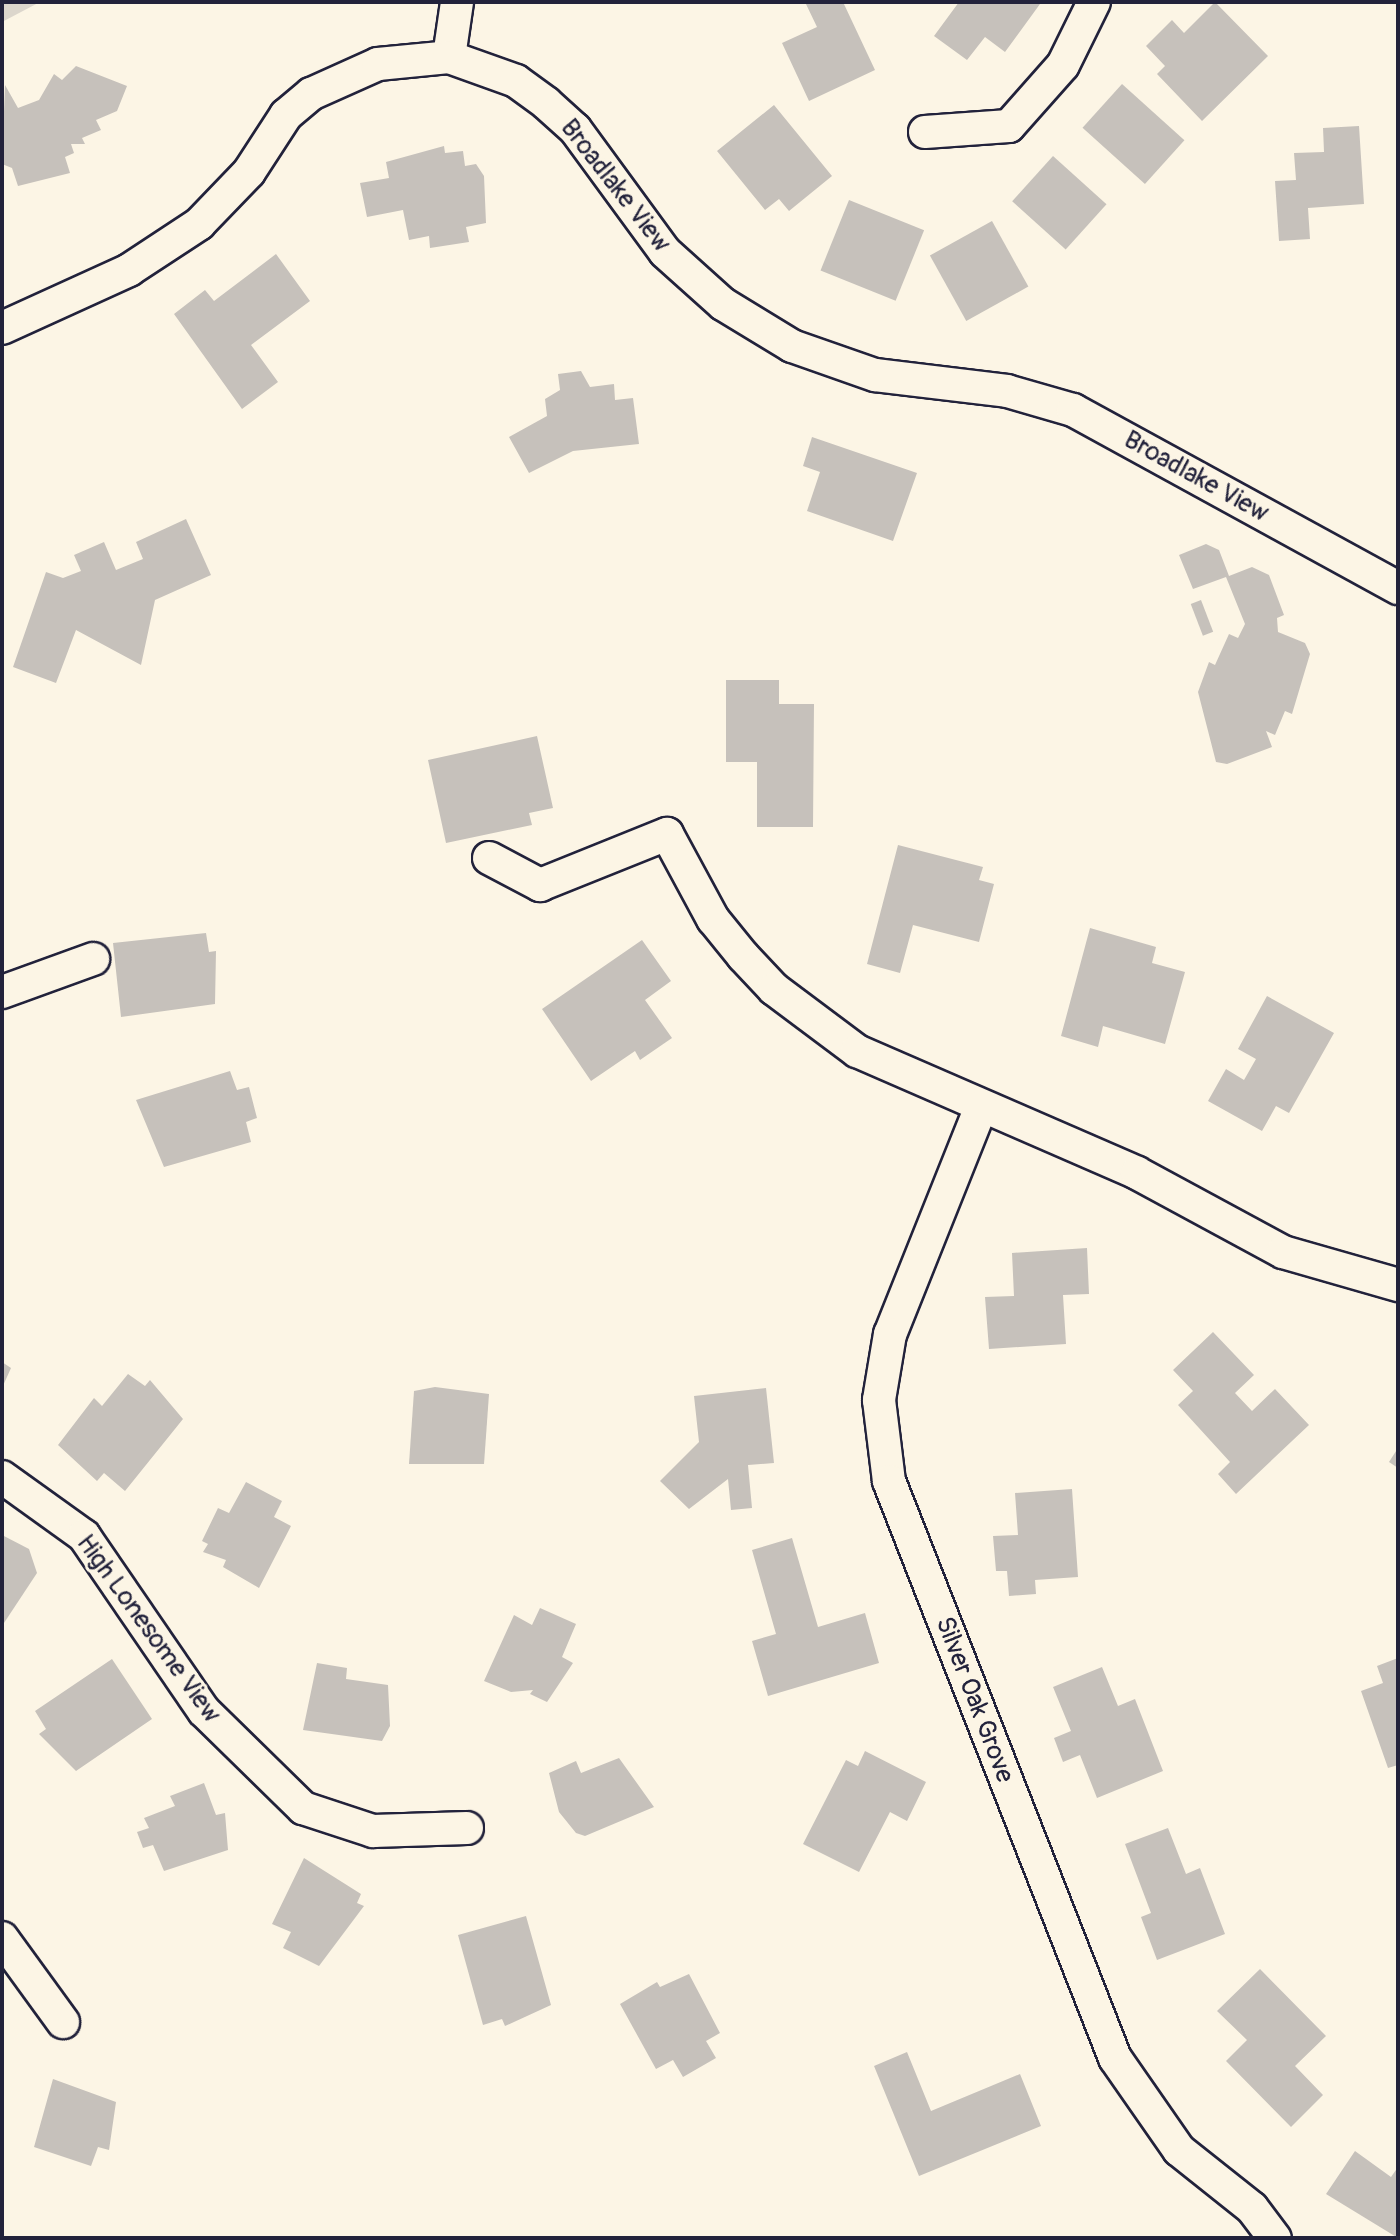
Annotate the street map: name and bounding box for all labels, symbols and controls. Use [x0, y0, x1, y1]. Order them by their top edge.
street label: Broadlake View [553, 113, 677, 259]
street label: Broadlake View [1118, 424, 1274, 530]
street label: High Lonesome View [69, 1529, 227, 1729]
street label: Silver Oak Grove [928, 1613, 1020, 1787]

